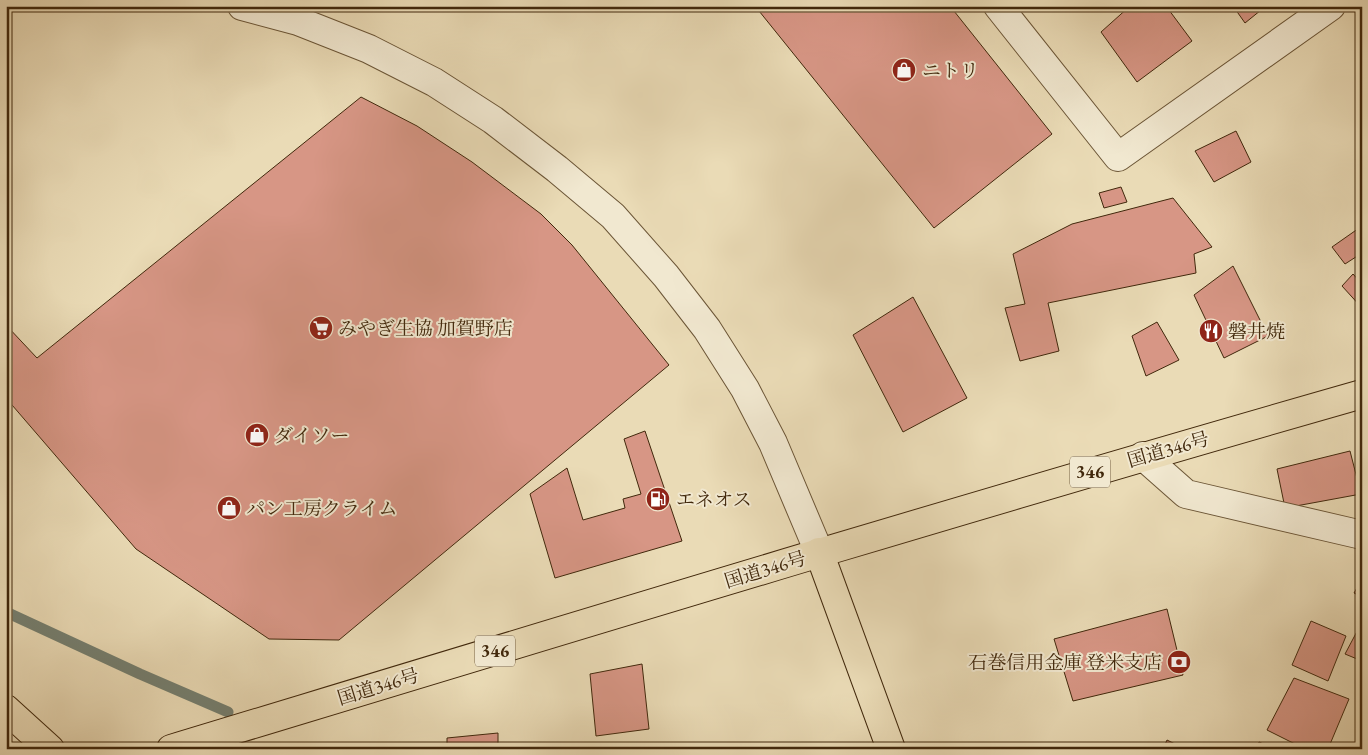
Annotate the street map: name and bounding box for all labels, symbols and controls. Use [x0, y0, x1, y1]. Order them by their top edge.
shop icon: ニトリ [891, 57, 917, 83]
place label: ニトリ [922, 58, 979, 83]
supermarket icon: みやぎ生協 加賀野店 [308, 315, 334, 341]
place label: みやぎ生協 加賀野店 [338, 316, 513, 341]
restaurant icon: 磐井焼 [1198, 318, 1224, 344]
place label: 磐井焼 [1228, 319, 1285, 344]
shop icon: ダイソー [244, 422, 270, 448]
place label: ダイソー [274, 423, 350, 448]
street label: 国道346号 [1124, 426, 1212, 473]
road number: 346 [1070, 457, 1110, 488]
fuel station icon: エネオス [645, 486, 671, 512]
place label: エネオス [676, 487, 752, 512]
shop icon: パン工房クライム [216, 495, 242, 521]
place label: パン工房クライム [246, 496, 397, 521]
street label: 国道346号 [721, 545, 809, 594]
road number: 346 [475, 636, 515, 666]
bank icon: 石巻信用金庫 登米支店 [1166, 649, 1192, 675]
place label: 石巻信用金庫 登米支店 [968, 650, 1162, 675]
street label: 国道346号 [334, 662, 422, 711]

